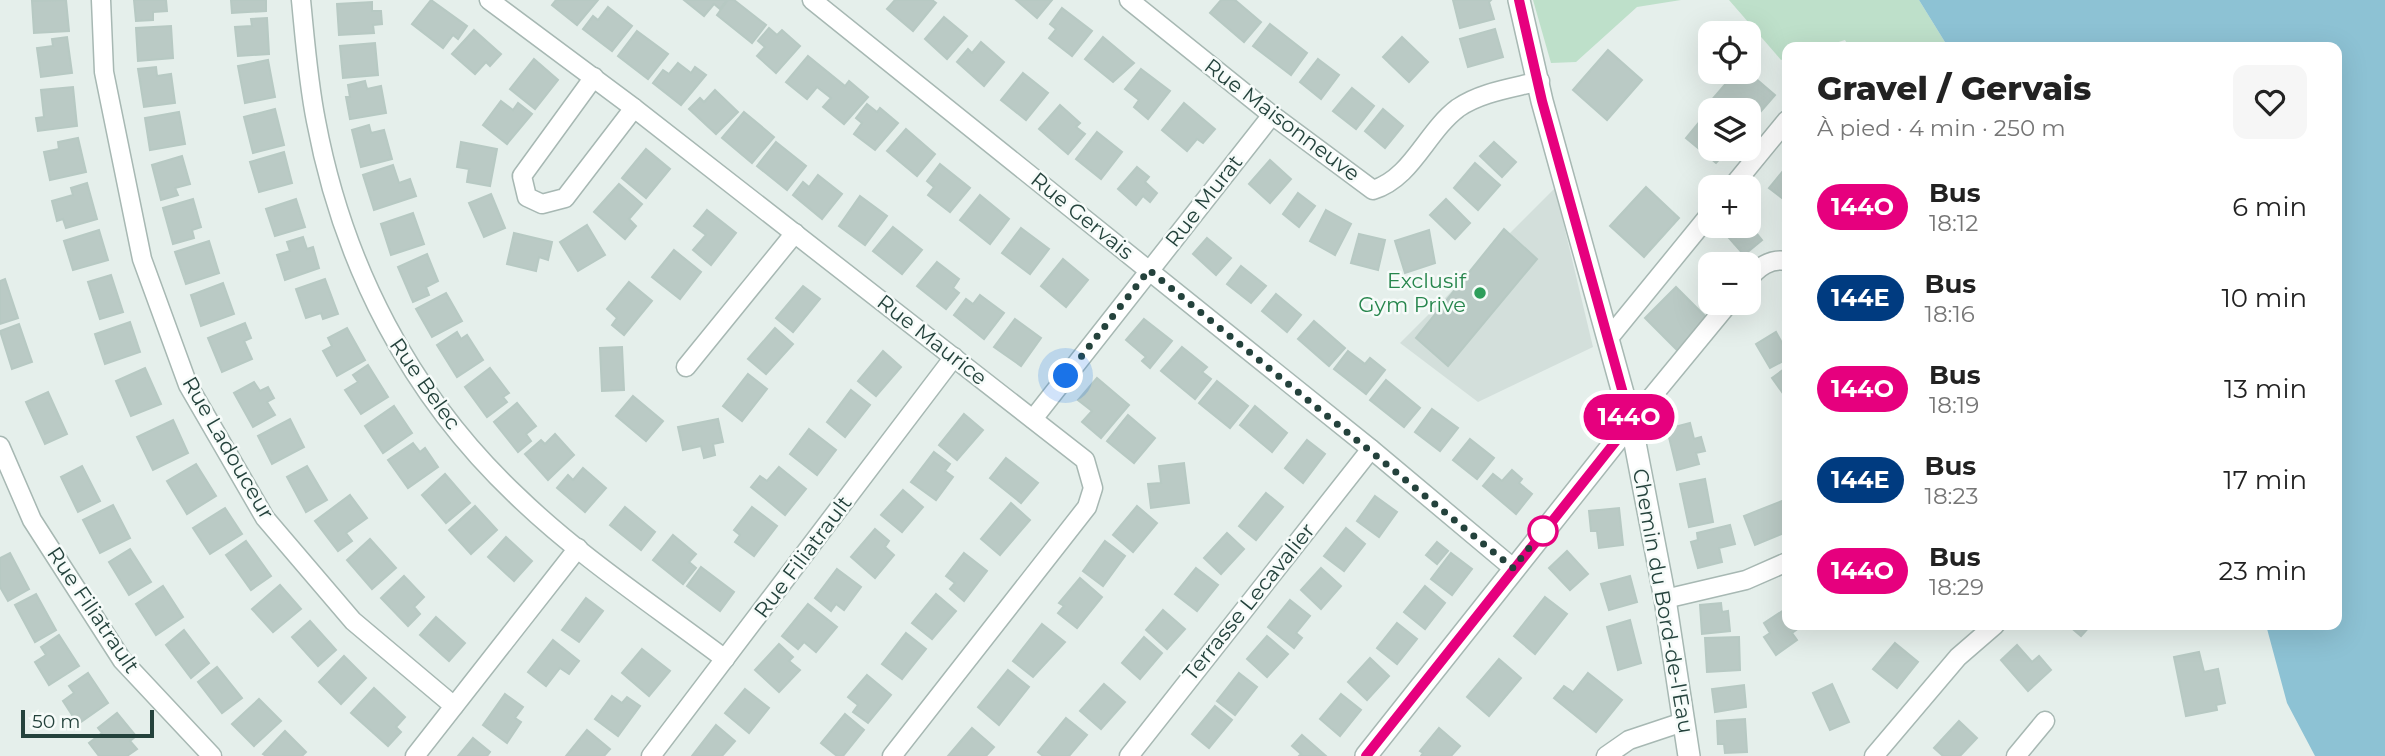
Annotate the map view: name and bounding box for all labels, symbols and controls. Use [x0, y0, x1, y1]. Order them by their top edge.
map controls [1698, 21, 1761, 315]
button: locate [1698, 21, 1761, 84]
street label: Rue Maisonneuve [1200, 53, 1365, 186]
button: heart [2233, 65, 2307, 139]
text: Gravel / Gervais [1817, 68, 2091, 108]
button: layers [1698, 98, 1761, 161]
text: À pied · 4 min · 250 m [1817, 114, 2066, 142]
street label: Rue Murat [1160, 150, 1247, 252]
street label: Rue Gervais [1026, 167, 1139, 264]
button: + [1698, 175, 1761, 238]
text: Bus [1929, 177, 1981, 209]
text: 6 min [2232, 191, 2307, 223]
text: 144O [1831, 192, 1894, 221]
text: 18:12 [1929, 209, 1978, 237]
button: − [1698, 252, 1761, 315]
place label: Exclusif Gym Prive [1358, 268, 1467, 317]
text: Bus [1925, 268, 1976, 300]
text: 10 min [2221, 282, 2307, 314]
text: 144E [1831, 283, 1890, 312]
marker: Exclusif Gym Prive [1472, 285, 1488, 301]
street label: Rue Maurice [872, 289, 992, 390]
text: 18:16 [1925, 300, 1975, 328]
street label: Rue Belec [385, 333, 466, 434]
your location [1048, 358, 1083, 393]
text: Bus [1929, 359, 1981, 391]
street label: Rue Ladouceur [177, 372, 279, 524]
text: 13 min [2224, 373, 2307, 405]
text: 144O [1831, 374, 1894, 403]
text: 18:19 [1929, 391, 1979, 419]
line badge: 144O [1580, 394, 1678, 440]
text: 144O [1598, 402, 1660, 431]
text: Bus [1925, 450, 1976, 482]
text: 17 min [2223, 464, 2307, 496]
text: 144E [1831, 465, 1890, 494]
street label: Chemin du Bord-de-l'Eau [1628, 467, 1699, 735]
text: 18:23 [1925, 482, 1978, 510]
street label: Rue Filiatrault [748, 491, 857, 623]
unlabelled marker [1528, 516, 1558, 546]
street label: Terrasse Lecavalier [1177, 518, 1320, 685]
text: Bus [1929, 541, 1981, 573]
street label: Rue Filiatrault [42, 542, 145, 678]
text: 23 min [2219, 555, 2307, 587]
text: 144O [1831, 556, 1894, 585]
text: 18:29 [1929, 573, 1984, 601]
scale bar [21, 707, 154, 739]
text: 50 m [32, 710, 80, 733]

